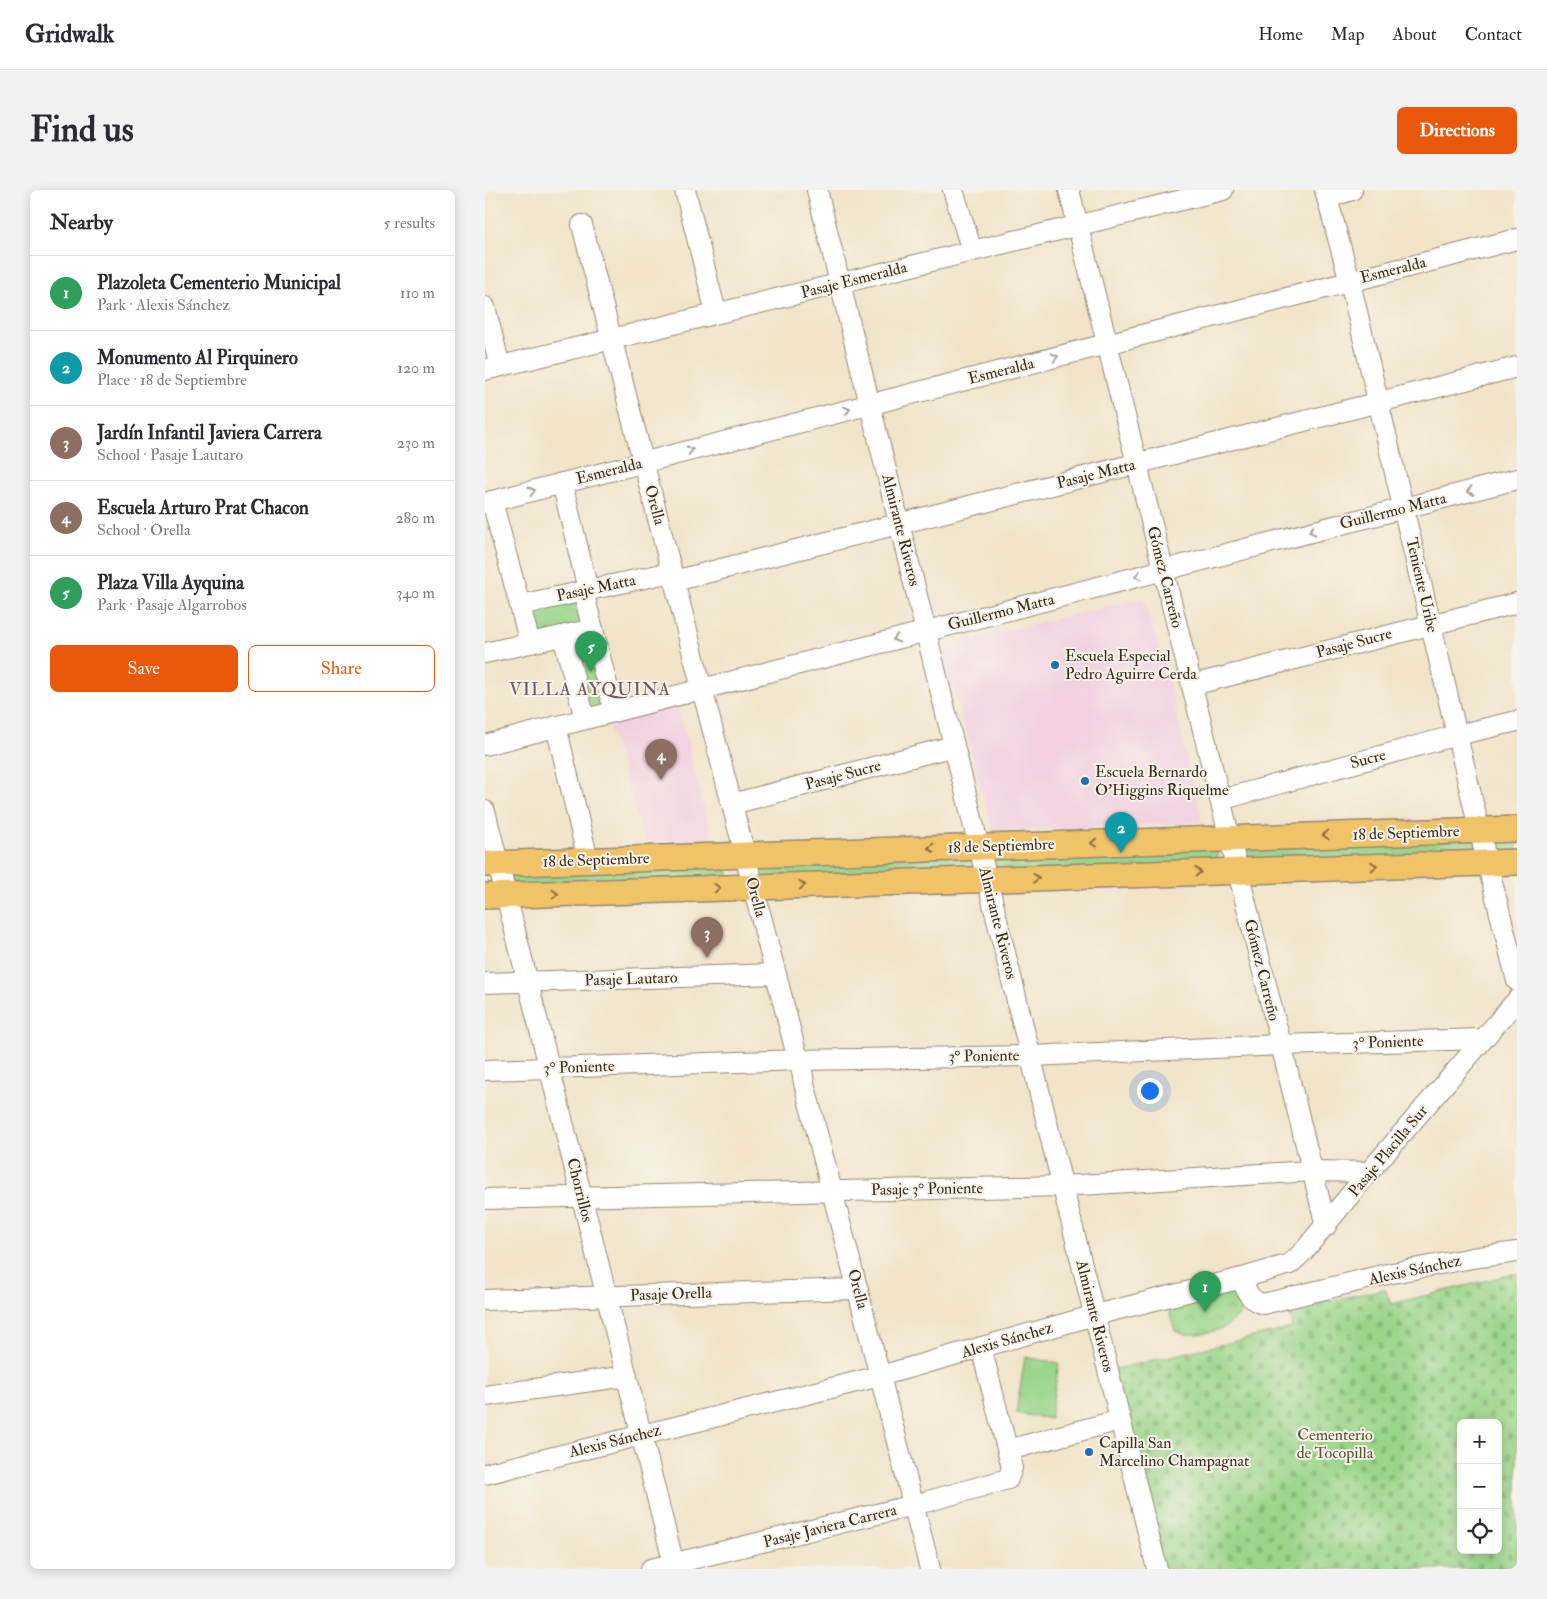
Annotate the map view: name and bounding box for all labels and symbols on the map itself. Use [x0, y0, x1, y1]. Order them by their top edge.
street label: Esmeralda [1358, 252, 1428, 288]
street label: Pasaje Esmeralda [799, 257, 909, 303]
one-way arrow [1051, 352, 1060, 363]
street label: Esmeralda [966, 353, 1036, 389]
one-way arrow [843, 405, 852, 416]
one-way arrow [685, 446, 693, 456]
street label: Esmeralda [574, 453, 644, 489]
street label: Pasaje Matta [1055, 454, 1138, 493]
street label: Almirante Riveros [877, 471, 925, 588]
street label: Orella [640, 483, 670, 528]
one-way arrow [1465, 485, 1474, 496]
one-way arrow [528, 486, 537, 497]
street label: Guillermo Matta [1338, 488, 1449, 534]
street label: Gómez Carreño [1143, 524, 1187, 630]
one-way arrow [1309, 526, 1317, 536]
street label: Teniente Uribe [1401, 536, 1443, 635]
street label: Pasaje Matta [555, 570, 638, 606]
one-way arrow [1135, 571, 1143, 581]
street label: Guillermo Matta [946, 589, 1057, 635]
street label: Pasaje Sucre [1314, 623, 1394, 663]
pin: 5 [575, 631, 607, 672]
one-way arrow [892, 633, 901, 643]
place label: Escuela Especial Pedro Aguirre Cerda [1065, 646, 1197, 684]
marker: Escuela Especial Pedro Aguirre Cerda [1049, 659, 1061, 671]
district label: VILLA AYQUINA [509, 678, 671, 701]
pin: 4 [645, 739, 677, 780]
street label: Sucre [1348, 745, 1388, 773]
street label: Pasaje Sucre [803, 755, 883, 795]
place label: Escuela Bernardo O'Higgins Riquelme [1095, 762, 1229, 800]
marker: Escuela Bernardo O'Higgins Riquelme [1079, 775, 1091, 787]
pin: 2 [1105, 812, 1137, 853]
street label: 18 de Septiembre [1352, 821, 1460, 846]
one-way arrow [1322, 830, 1330, 840]
street label: 18 de Septiembre [947, 834, 1055, 859]
one-way arrow [1089, 838, 1097, 848]
one-way arrow [927, 843, 935, 854]
street label: 18 de Septiembre [542, 848, 650, 873]
one-way arrow [1370, 861, 1378, 872]
street label: Almirante Riveros [974, 864, 1022, 981]
one-way arrow [1195, 867, 1203, 877]
one-way arrow [1032, 872, 1040, 883]
street label: Orella [741, 875, 771, 920]
one-way arrow [798, 880, 806, 891]
one-way arrow [714, 883, 722, 893]
one-way arrow [551, 888, 559, 899]
pin: 3 [691, 917, 723, 958]
street label: Gómez Carreño [1240, 917, 1284, 1023]
street label: Pasaje Lautaro [584, 967, 678, 991]
street label: 3° Poniente [1352, 1031, 1424, 1053]
street label: 3° Poniente [948, 1045, 1020, 1067]
street label: 3° Poniente [543, 1056, 615, 1078]
your location [1137, 1078, 1163, 1104]
street label: Pasaje Placilla Sur [1344, 1101, 1432, 1201]
street label: Chorrillos [562, 1156, 598, 1224]
street label: Pasaje 3° Poniente [871, 1178, 984, 1200]
street label: Alexis Sánchez [1366, 1250, 1463, 1290]
street label: Almirante Riveros [1071, 1257, 1119, 1374]
street label: Orella [843, 1267, 873, 1312]
pin: 1 [1189, 1271, 1221, 1312]
street label: Pasaje Orella [630, 1283, 713, 1305]
street label: Alexis Sánchez [958, 1317, 1055, 1363]
street label: Alexis Sánchez [566, 1420, 663, 1462]
park label: Cementerio de Tocopilla [1297, 1425, 1374, 1464]
place label: Capilla San Marcelino Champagnat [1099, 1433, 1249, 1472]
marker: Capilla San Marcelino Champagnat [1083, 1446, 1095, 1458]
street label: Pasaje Javiera Carrera [761, 1500, 899, 1553]

